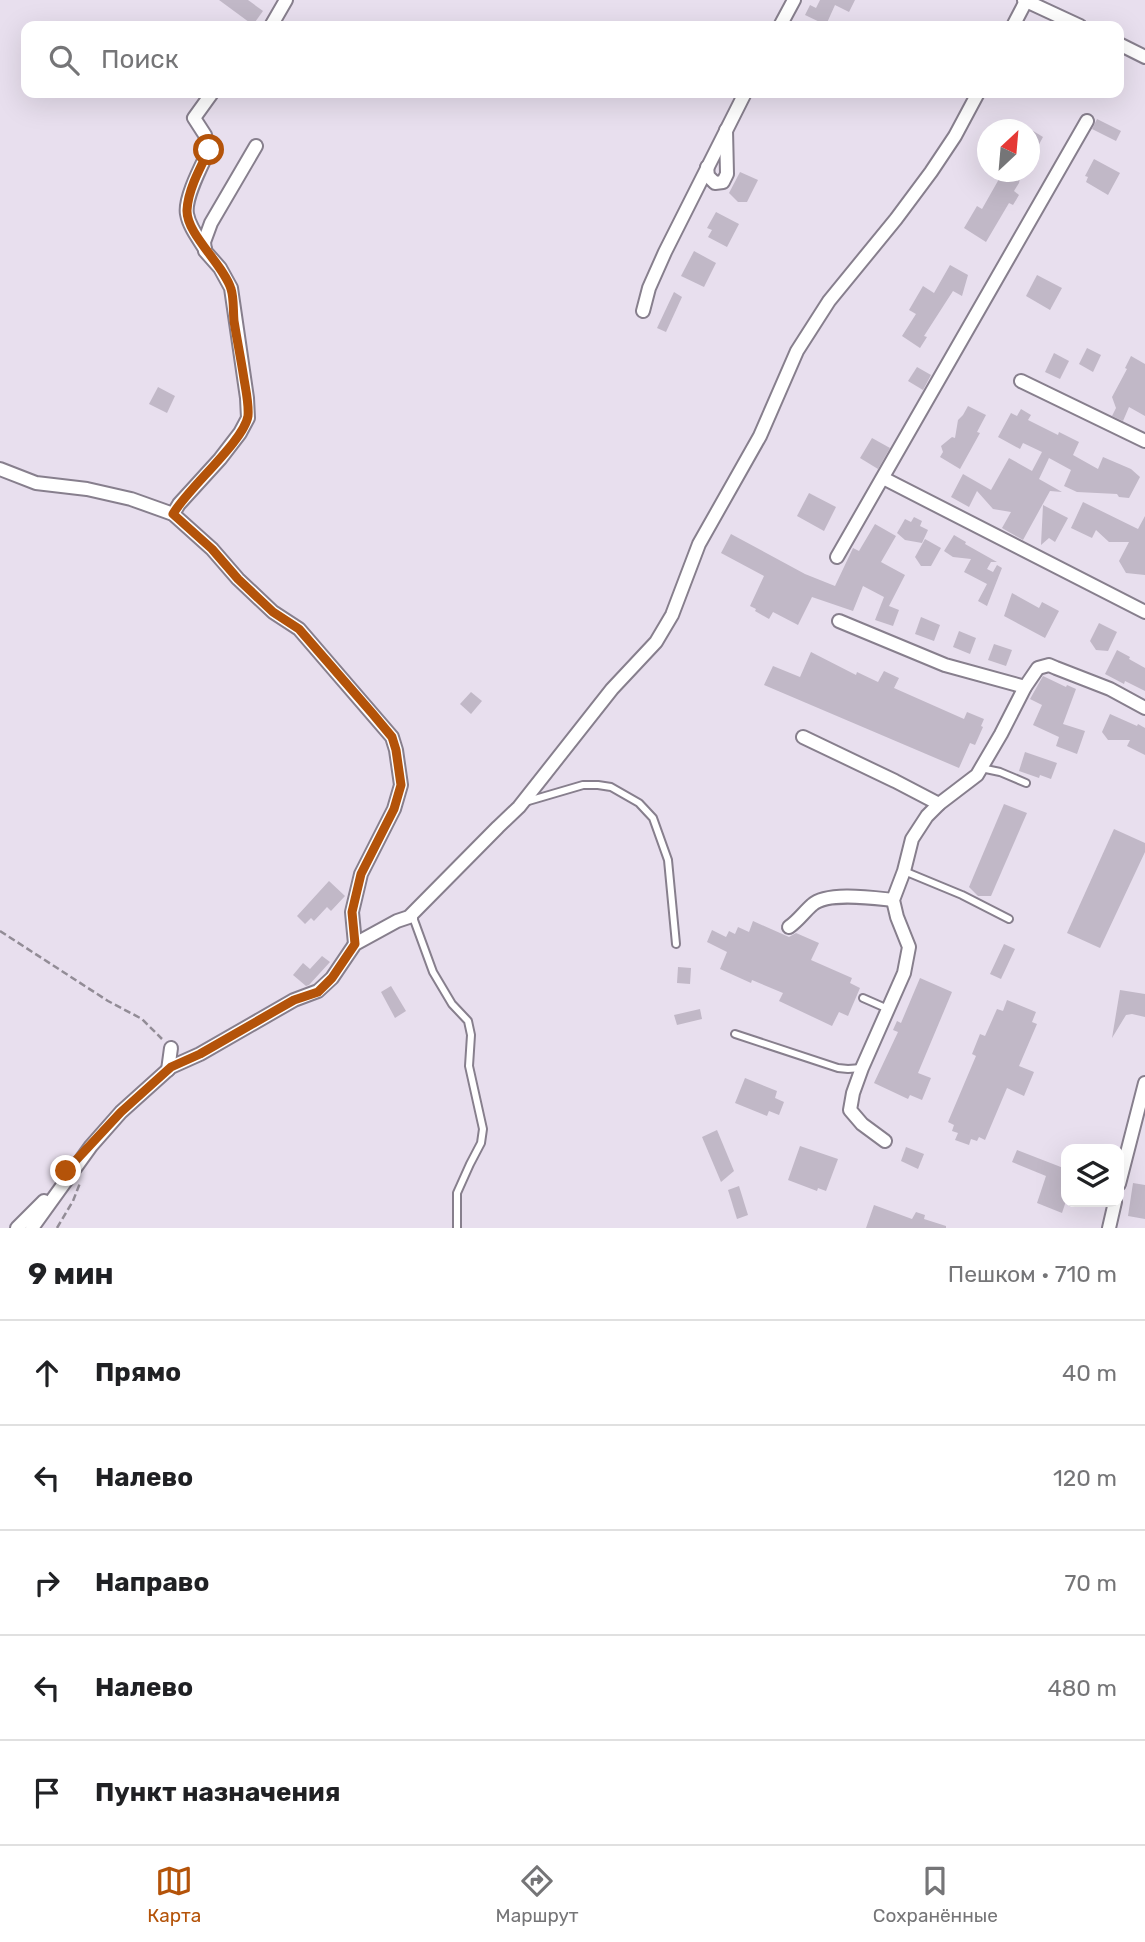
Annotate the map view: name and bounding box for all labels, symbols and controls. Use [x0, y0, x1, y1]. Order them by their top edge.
search box [21, 21, 1124, 98]
icon: search [45, 41, 83, 79]
text: Поиск [101, 44, 179, 75]
north arrow [977, 119, 1040, 182]
route start [193, 134, 224, 165]
map controls [1061, 1144, 1124, 1207]
button: layers [1061, 1144, 1124, 1207]
route end [50, 1155, 81, 1186]
text: 9 мин [28, 1256, 114, 1292]
text: Пешком · 710 m [948, 1260, 1117, 1288]
icon: ahead [28, 1354, 66, 1392]
text: Прямо [95, 1357, 181, 1388]
text: 40 m [1062, 1359, 1117, 1387]
icon: left [28, 1459, 66, 1497]
text: Налево [95, 1462, 193, 1493]
text: 120 m [1053, 1464, 1117, 1492]
icon: right [28, 1564, 66, 1602]
text: Направо [95, 1567, 209, 1598]
text: 70 m [1065, 1569, 1117, 1597]
icon: left [28, 1669, 66, 1707]
text: Налево [95, 1672, 193, 1703]
text: 480 m [1047, 1674, 1117, 1702]
icon: arrive [28, 1774, 66, 1812]
text: Пункт назначения [95, 1777, 340, 1808]
tab: Карта [147, 1862, 201, 1927]
tab: Маршрут [496, 1862, 579, 1927]
tab: Сохранённые [873, 1862, 998, 1927]

